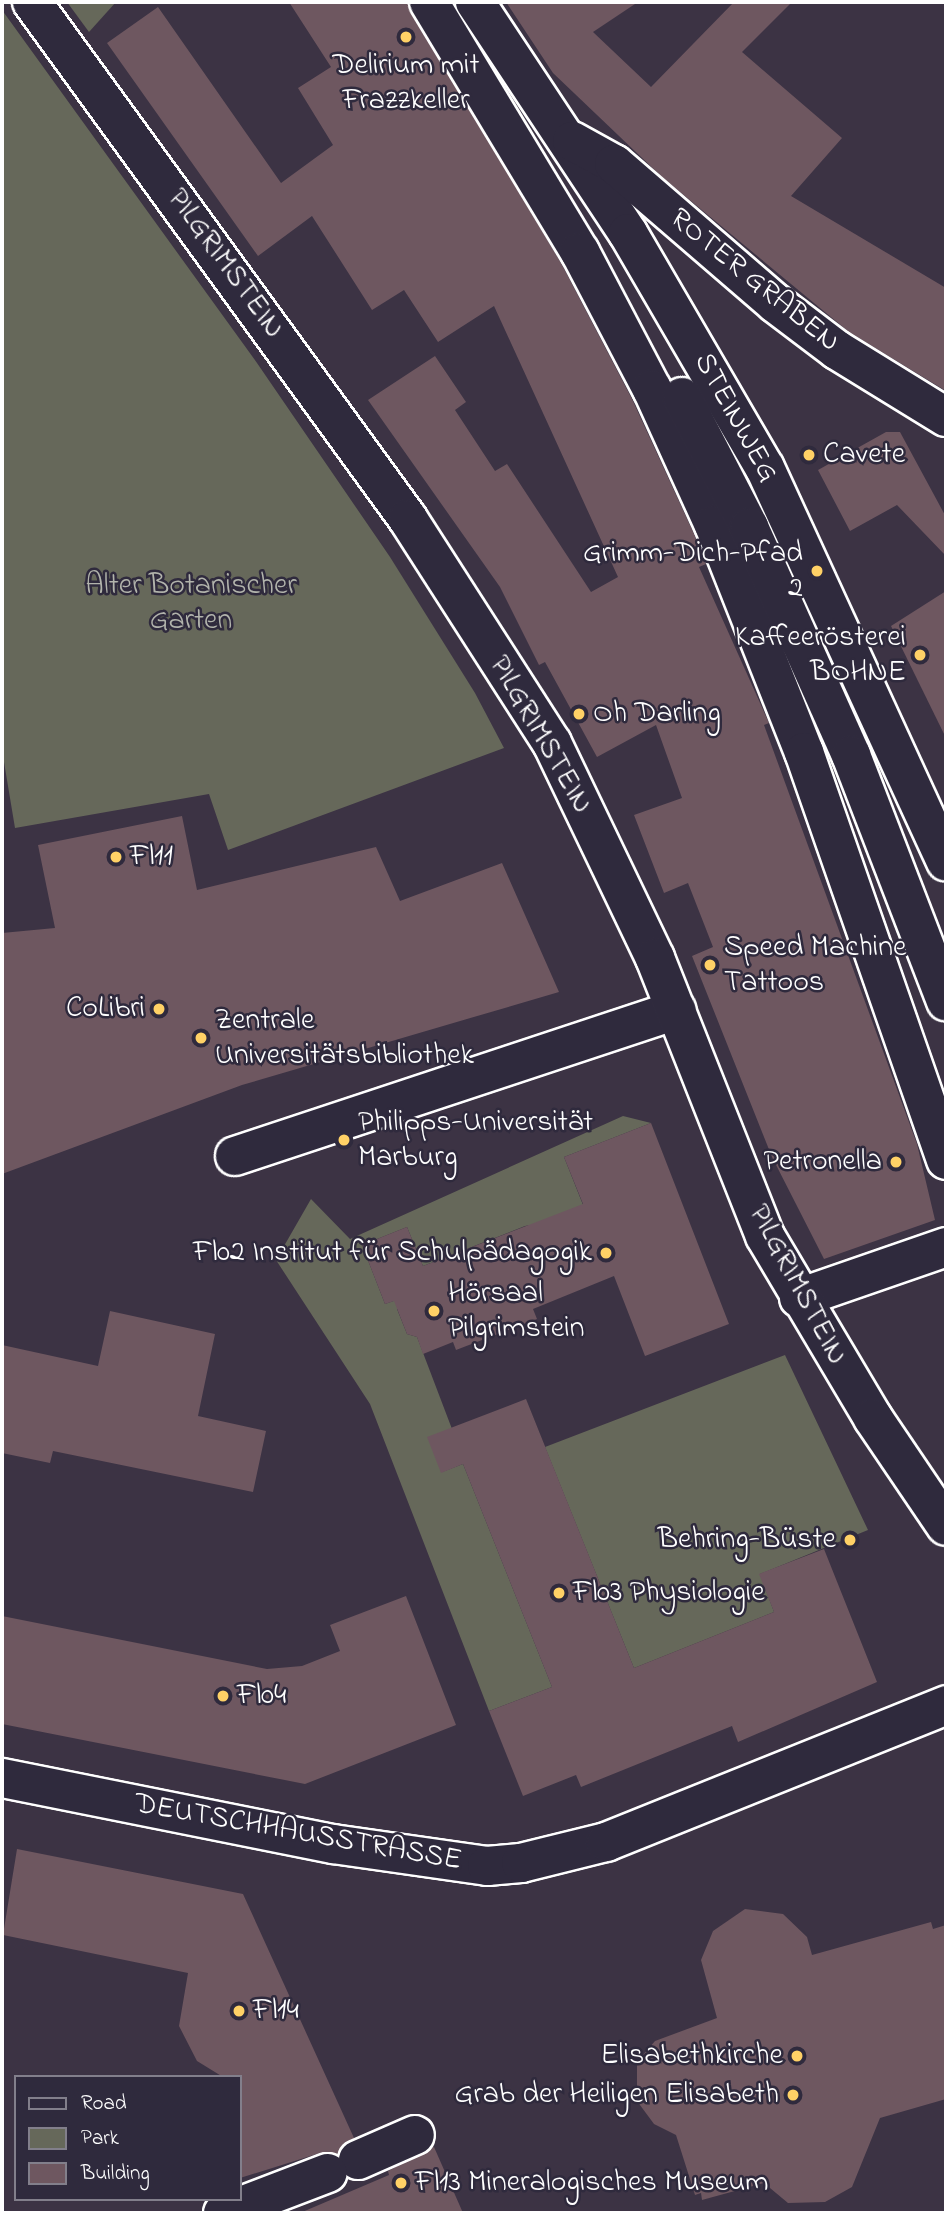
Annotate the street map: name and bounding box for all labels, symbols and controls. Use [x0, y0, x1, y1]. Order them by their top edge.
marker: Delirium mit Frazzkeller [398, 29, 414, 45]
place label: Delirium mit Frazzkeller [332, 48, 480, 118]
street label: PILGRIMSTEIN [159, 182, 291, 346]
street label: ROTER GRABEN [662, 201, 846, 361]
street label: STEINWEG [685, 347, 785, 489]
place label: Cavete [823, 437, 905, 473]
marker: Cavete [801, 447, 817, 463]
place label: Grimm-Dich-Pfad 2 [583, 536, 803, 606]
marker: Grimm-Dich-Pfad 2 [809, 563, 825, 579]
park label: Alter Botanischer Garten [85, 568, 297, 638]
place label: Kaffeerösterei BOHNE [735, 620, 906, 690]
marker: Kaffeerösterei BOHNE [912, 647, 928, 663]
street label: PILGRIMSTEIN [480, 650, 600, 820]
place label: Oh Darling [593, 696, 721, 732]
marker: Oh Darling [571, 706, 587, 722]
place label: F|11 [130, 839, 173, 875]
marker: F|11 [108, 849, 124, 865]
place label: Speed Machine Tattoos [724, 930, 906, 1000]
marker: Speed Machine Tattoos [702, 957, 718, 973]
place label: CoLibri [66, 991, 145, 1027]
marker: CoLibri [151, 1001, 167, 1017]
place label: Zentrale Universitätsbibliothek [215, 1003, 474, 1074]
marker: Zentrale Universitätsbibliothek [193, 1030, 209, 1046]
place label: Philipps-Universität Marburg [358, 1105, 593, 1176]
marker: Philipps-Universität Marburg [336, 1132, 352, 1148]
place label: Petronella [764, 1144, 882, 1180]
marker: Petronella [888, 1154, 904, 1170]
street label: PILGRIMSTEIN [740, 1199, 854, 1371]
place label: F|02 Institut für Schulpädagogik [193, 1235, 592, 1271]
marker: F|02 Institut für Schulpädagogik [598, 1245, 614, 1261]
place label: Hörsaal Pilgrimstein [448, 1276, 584, 1346]
marker: Hörsaal Pilgrimstein [426, 1303, 442, 1319]
place label: Behring-Büste [658, 1522, 836, 1558]
marker: Behring-Büste [842, 1532, 858, 1548]
place label: F|03 Physiologie [573, 1575, 765, 1611]
marker: F|03 Physiologie [551, 1585, 567, 1601]
place label: F|04 [237, 1678, 286, 1714]
marker: F|04 [215, 1688, 231, 1704]
street label: DEUTSCHHAUSSTRASSE [131, 1786, 465, 1880]
place label: F|14 [253, 1993, 299, 2029]
marker: F|14 [231, 2003, 247, 2019]
place label: Elisabethkirche [600, 2038, 783, 2074]
marker: Elisabethkirche [789, 2048, 805, 2064]
legend [14, 2075, 242, 2201]
place label: Grab der Heiligen Elisabeth [455, 2077, 779, 2113]
marker: Grab der Heiligen Elisabeth [785, 2087, 801, 2103]
text: Road [81, 2089, 127, 2119]
text: Park [81, 2124, 119, 2154]
text: Building [81, 2159, 150, 2189]
place label: F|13 Mineralogisches Museum [415, 2165, 769, 2201]
marker: F|13 Mineralogisches Museum [393, 2175, 409, 2191]

